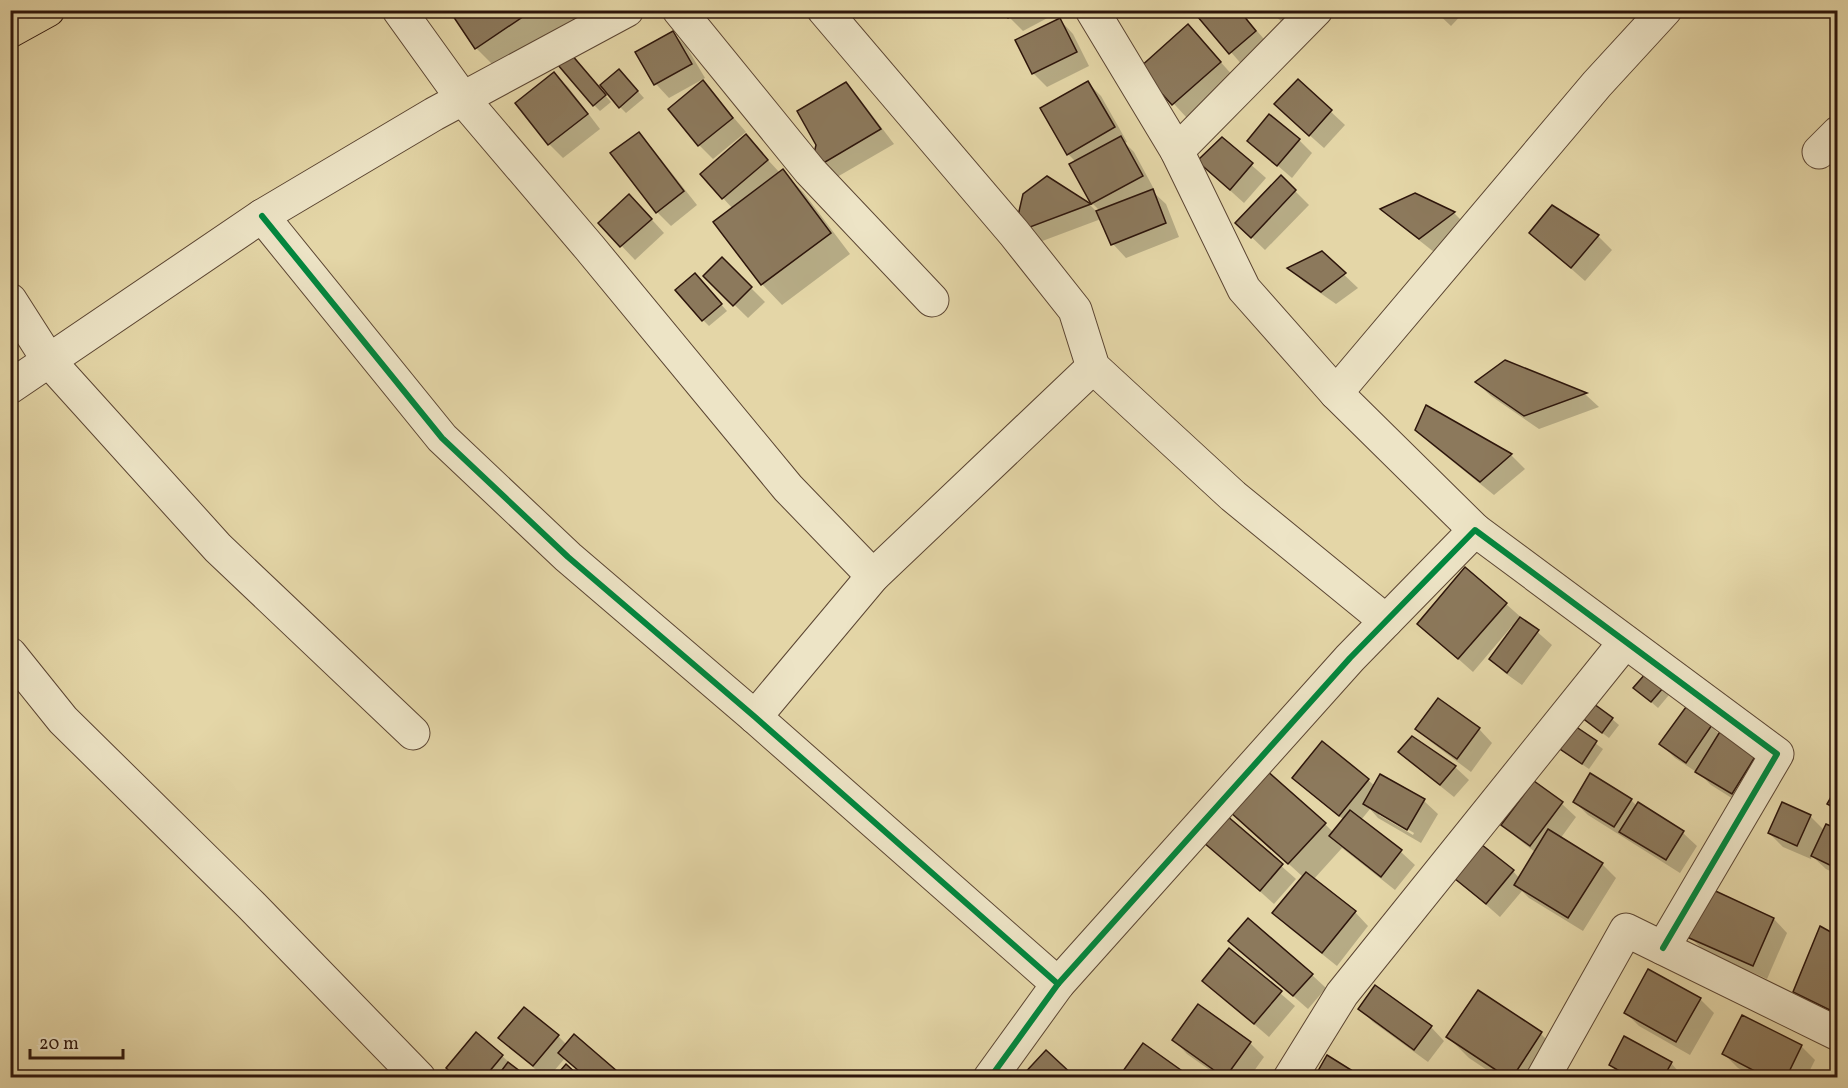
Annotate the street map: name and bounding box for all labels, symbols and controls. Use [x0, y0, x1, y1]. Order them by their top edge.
scale bar [30, 1022, 123, 1060]
text: 20 m [39, 1032, 79, 1057]

